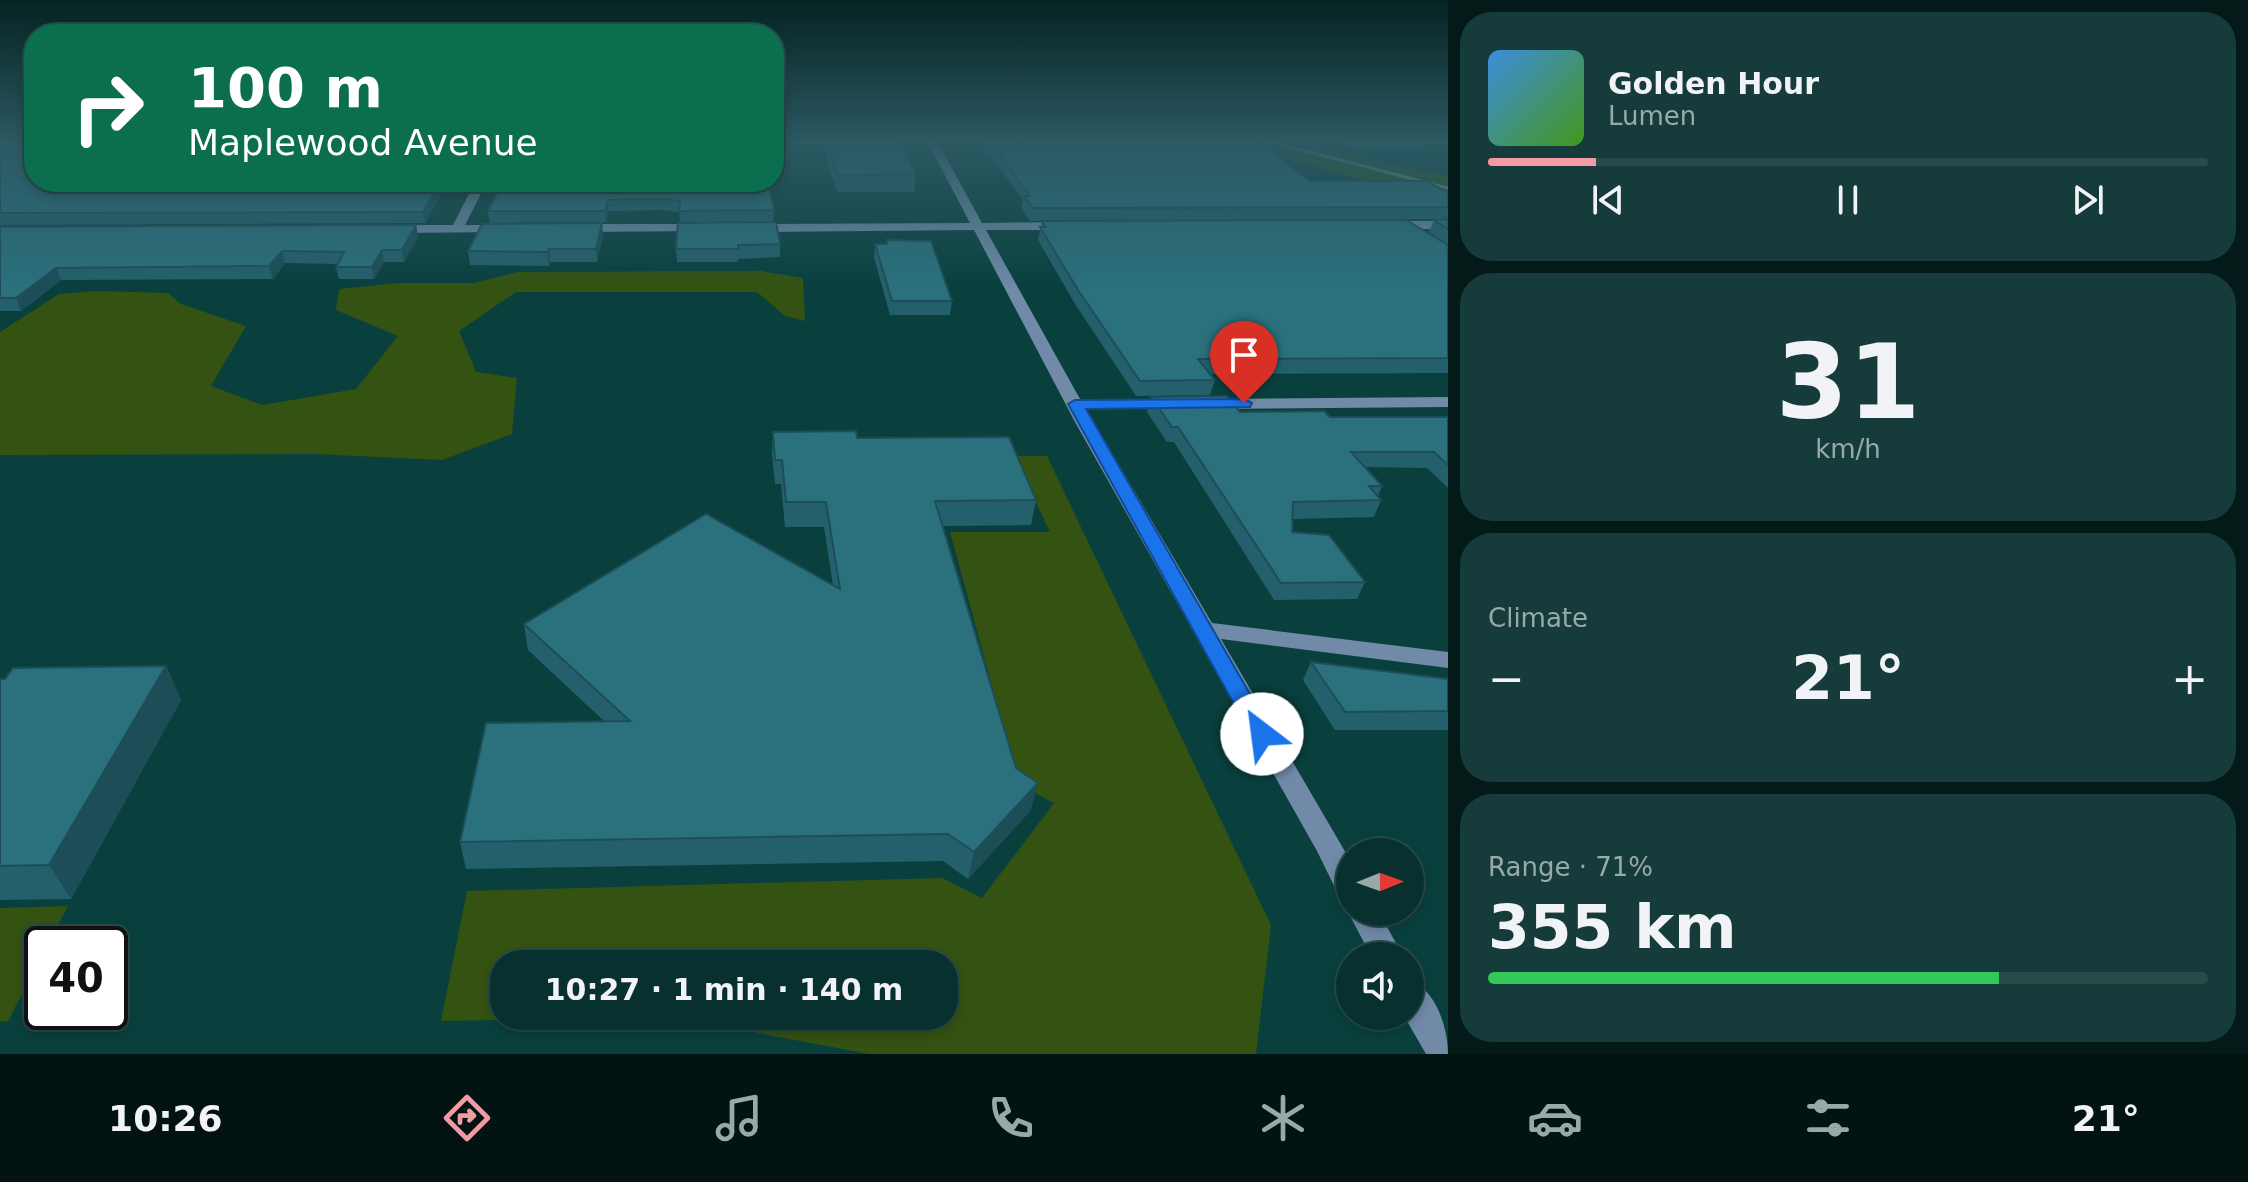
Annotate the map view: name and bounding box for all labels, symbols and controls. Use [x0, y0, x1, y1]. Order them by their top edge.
text: 100 m [188, 55, 383, 120]
icon: right [56, 56, 160, 160]
text: Golden Hour [1608, 66, 1819, 101]
text: Lumen [1608, 101, 1696, 131]
text: Maplewood Avenue [188, 122, 538, 163]
icon: previous [1586, 178, 1630, 222]
icon: pause [1826, 178, 1870, 222]
icon: next [2066, 178, 2110, 222]
pin [1210, 321, 1278, 403]
text: 31 [1776, 321, 1920, 443]
icon: arrive [1222, 333, 1266, 377]
text: km/h [1815, 434, 1881, 464]
text: Climate [1488, 603, 1588, 633]
text: 21° [1791, 643, 1905, 713]
text: − [1488, 653, 1525, 704]
text: + [2171, 653, 2208, 704]
position arrow [1220, 692, 1304, 776]
north arrow [1336, 838, 1424, 926]
map controls [1336, 838, 1424, 1030]
text: Range · 71% [1488, 852, 1653, 882]
text: 355 km [1488, 892, 1737, 962]
speed limit sign: 40 [24, 926, 128, 1030]
button: sound [1336, 942, 1424, 1030]
text: 10:27 · 1 min · 140 m [545, 972, 903, 1007]
icon: directions [439, 1090, 495, 1146]
icon: music [711, 1090, 767, 1146]
icon: phone [983, 1090, 1039, 1146]
icon: climate [1255, 1090, 1311, 1146]
icon: car [1527, 1090, 1583, 1146]
icon: filters [1800, 1090, 1856, 1146]
text: 10:26 [108, 1098, 223, 1139]
text: 21° [2072, 1098, 2140, 1139]

